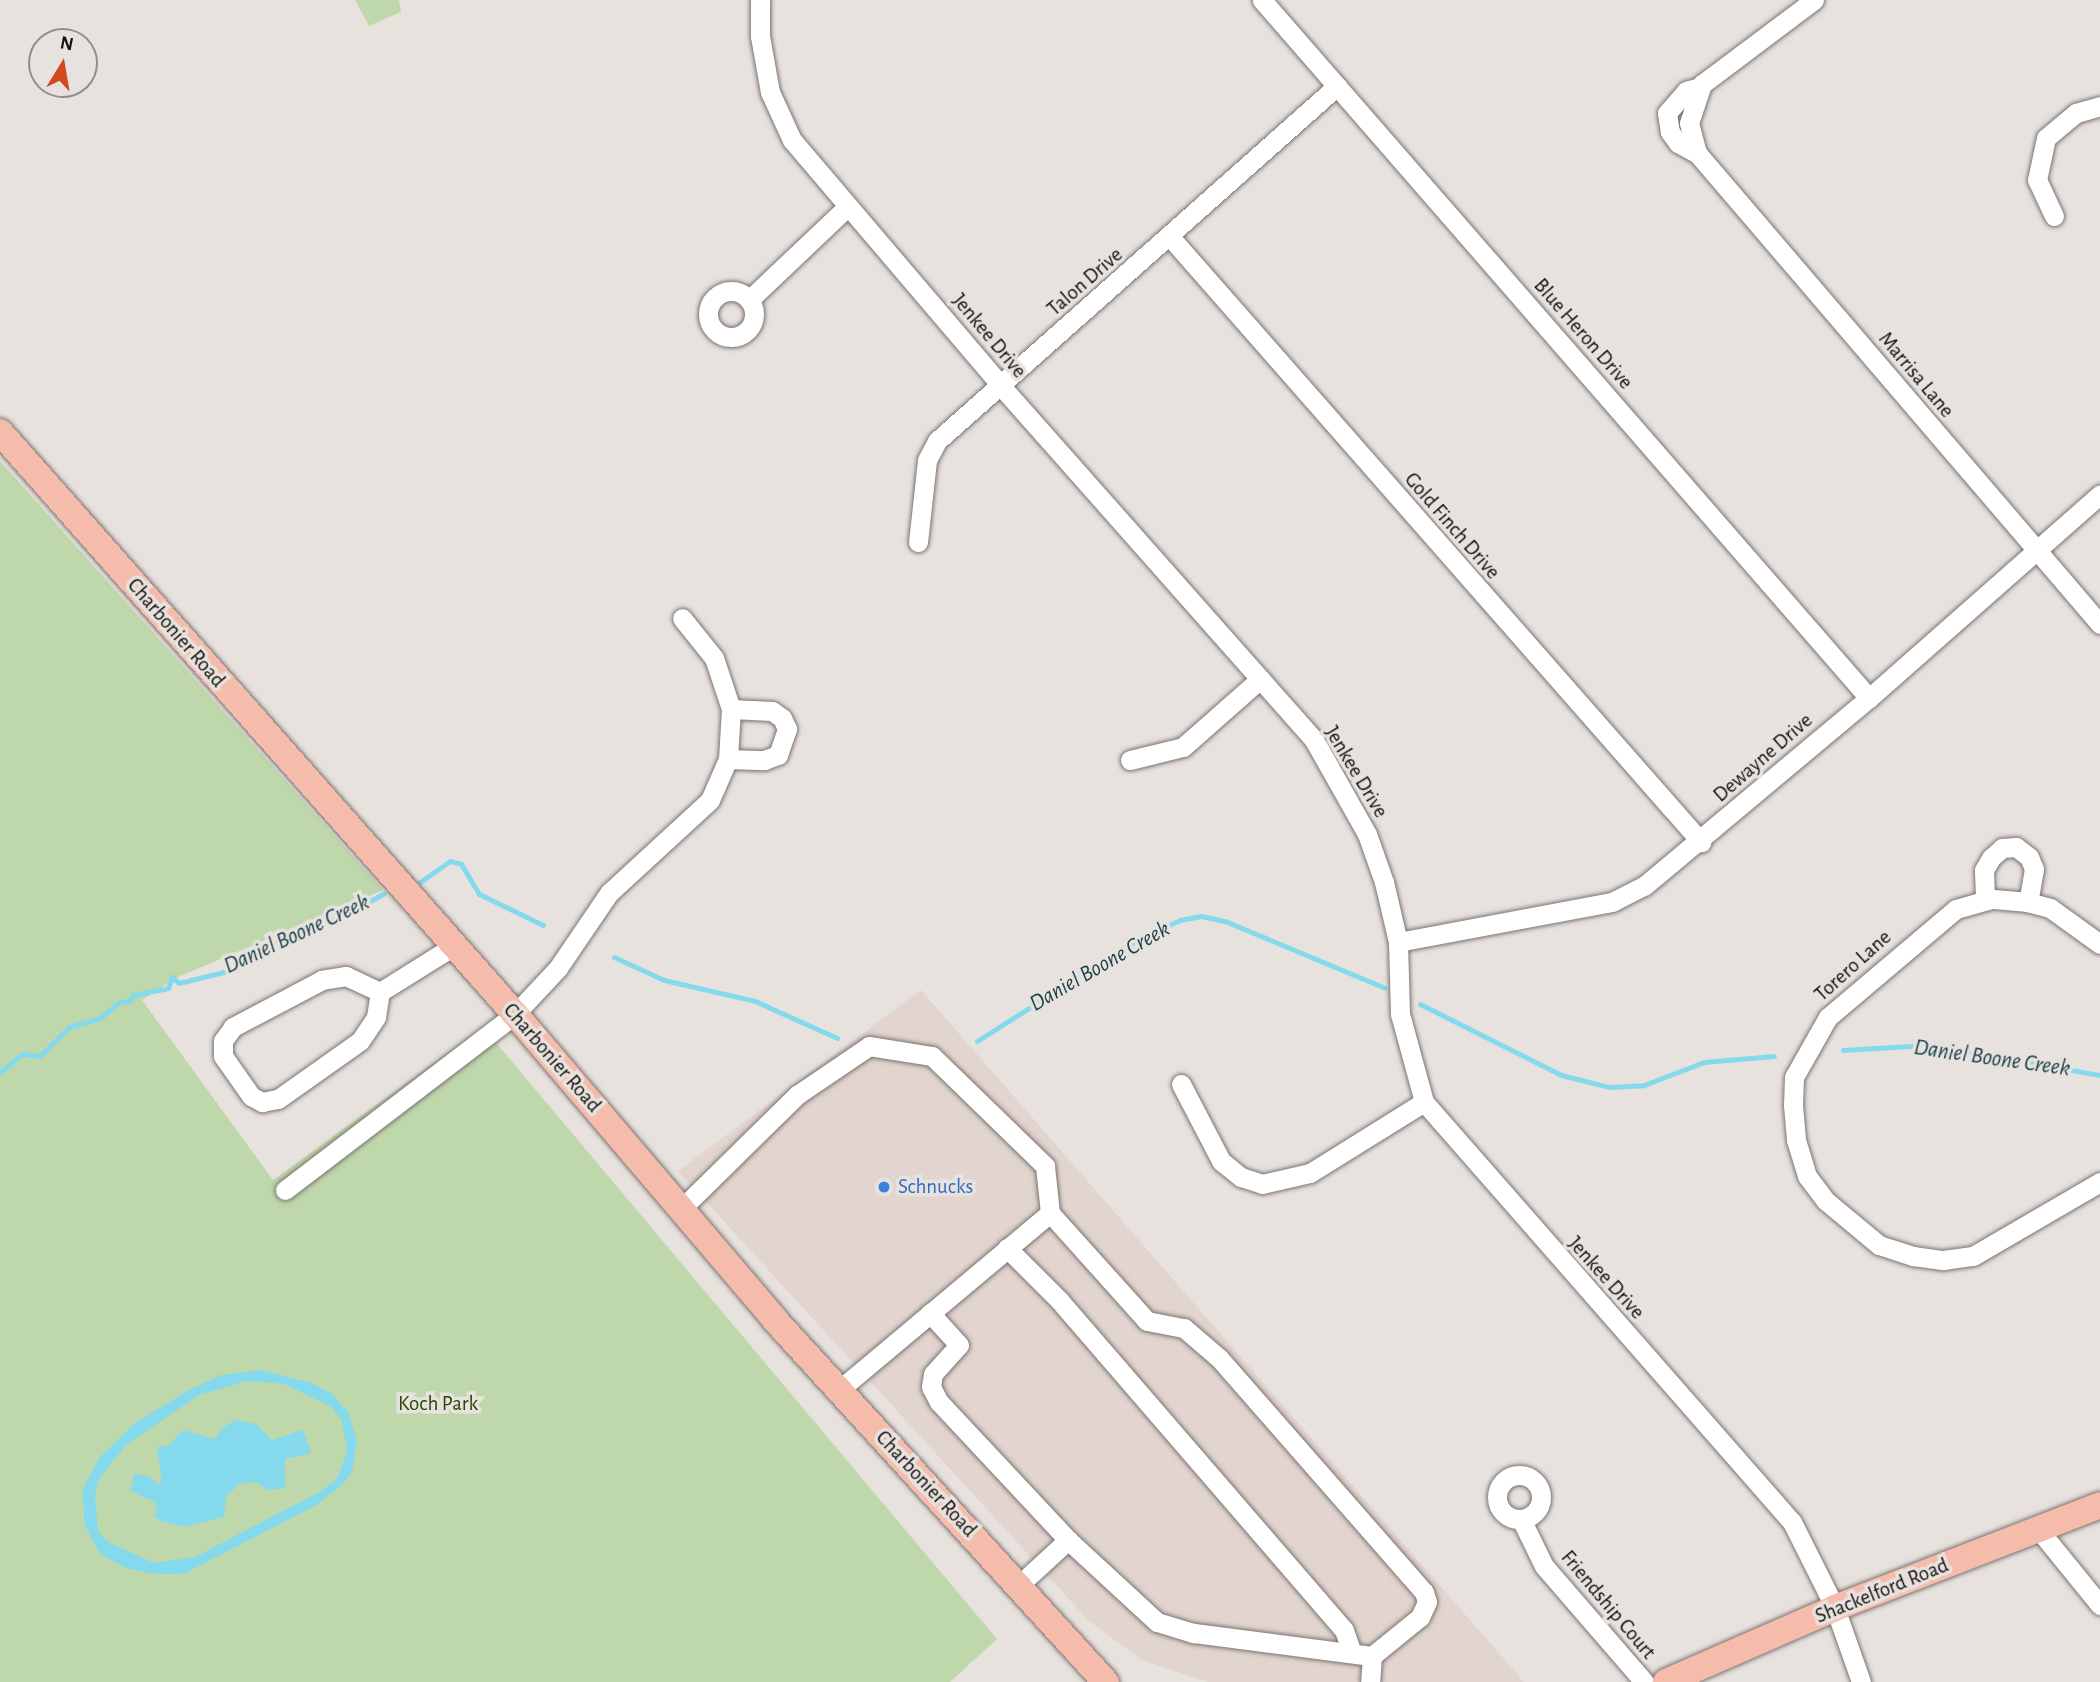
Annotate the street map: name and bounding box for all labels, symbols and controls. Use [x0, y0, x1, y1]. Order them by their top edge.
north arrow [28, 28, 98, 98]
text: N [58, 33, 75, 54]
street label: Talon Drive [1042, 242, 1128, 322]
street label: Blue Heron Drive [1528, 273, 1638, 395]
street label: Jenkee Drive [946, 289, 1032, 383]
street label: Marrisa Lane [1873, 327, 1959, 423]
street label: Gold Finch Drive [1399, 467, 1505, 585]
street label: Charbonier Road [122, 573, 230, 693]
street label: Dewayne Drive [1708, 708, 1818, 808]
street label: Jenkee Drive [1319, 722, 1393, 822]
water label: Daniel Boone Creek [220, 889, 374, 981]
water label: Daniel Boone Creek [1025, 916, 1175, 1018]
street label: Torero Lane [1809, 925, 1897, 1007]
street label: Charbonier Road [498, 998, 606, 1118]
water label: Daniel Boone Creek [1912, 1034, 2072, 1084]
place label: Schnucks [898, 1174, 973, 1200]
marker: Schnucks [876, 1179, 892, 1195]
street label: Jenkee Drive [1562, 1232, 1650, 1324]
park label: Koch Park [398, 1391, 478, 1417]
street label: Charbonier Road [870, 1425, 982, 1543]
street label: Friendship Court [1555, 1545, 1661, 1665]
street label: Shackelford Road [1812, 1553, 1952, 1629]

